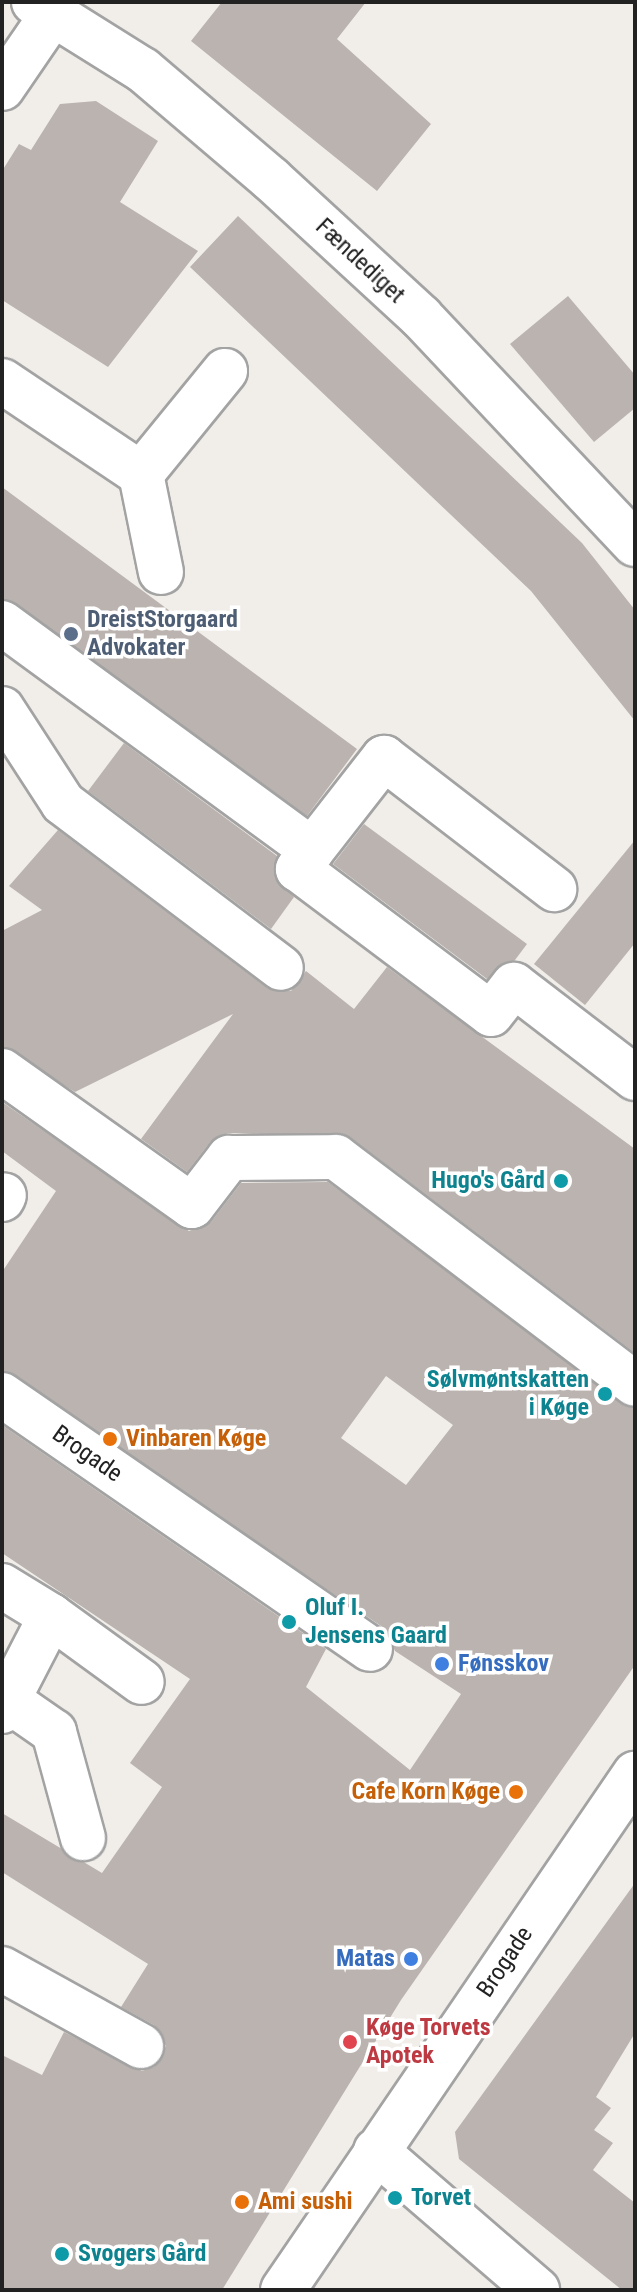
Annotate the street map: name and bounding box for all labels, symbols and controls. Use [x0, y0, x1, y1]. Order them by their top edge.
street label: Fændediget [309, 212, 411, 310]
place label: DreistStorgaard Advokater [87, 606, 238, 662]
marker: DreistStorgaard Advokater [62, 625, 80, 643]
place label: Hugo's Gård [431, 1167, 545, 1195]
marker: Hugo's Gård [552, 1172, 570, 1190]
place label: Sølvmøntskatten i Køge [427, 1366, 589, 1422]
marker: Sølvmøntskatten i Køge [596, 1385, 614, 1403]
street label: Brogade [47, 1420, 127, 1488]
place label: Vinbaren Køge [126, 1425, 266, 1453]
marker: Vinbaren Køge [101, 1430, 119, 1448]
place label: Oluf I. Jensens Gaard [305, 1594, 447, 1650]
marker: Oluf I. Jensens Gaard [280, 1613, 298, 1631]
place label: Fønsskov [458, 1650, 549, 1678]
marker: Fønsskov [433, 1655, 451, 1673]
place label: Cafe Korn Køge [351, 1778, 500, 1806]
marker: Cafe Korn Køge [507, 1783, 525, 1801]
street label: Brogade [471, 1921, 539, 2003]
place label: Matas [336, 1945, 395, 1973]
marker: Matas [402, 1950, 420, 1968]
place label: Køge Torvets Apotek [366, 2014, 491, 2070]
marker: Køge Torvets Apotek [341, 2033, 359, 2051]
place label: Torvet [411, 2184, 471, 2212]
place label: Ami sushi [258, 2188, 353, 2216]
marker: Torvet [386, 2189, 404, 2207]
marker: Ami sushi [233, 2193, 251, 2211]
place label: Svogers Gård [78, 2240, 206, 2268]
marker: Svogers Gård [53, 2245, 71, 2263]

